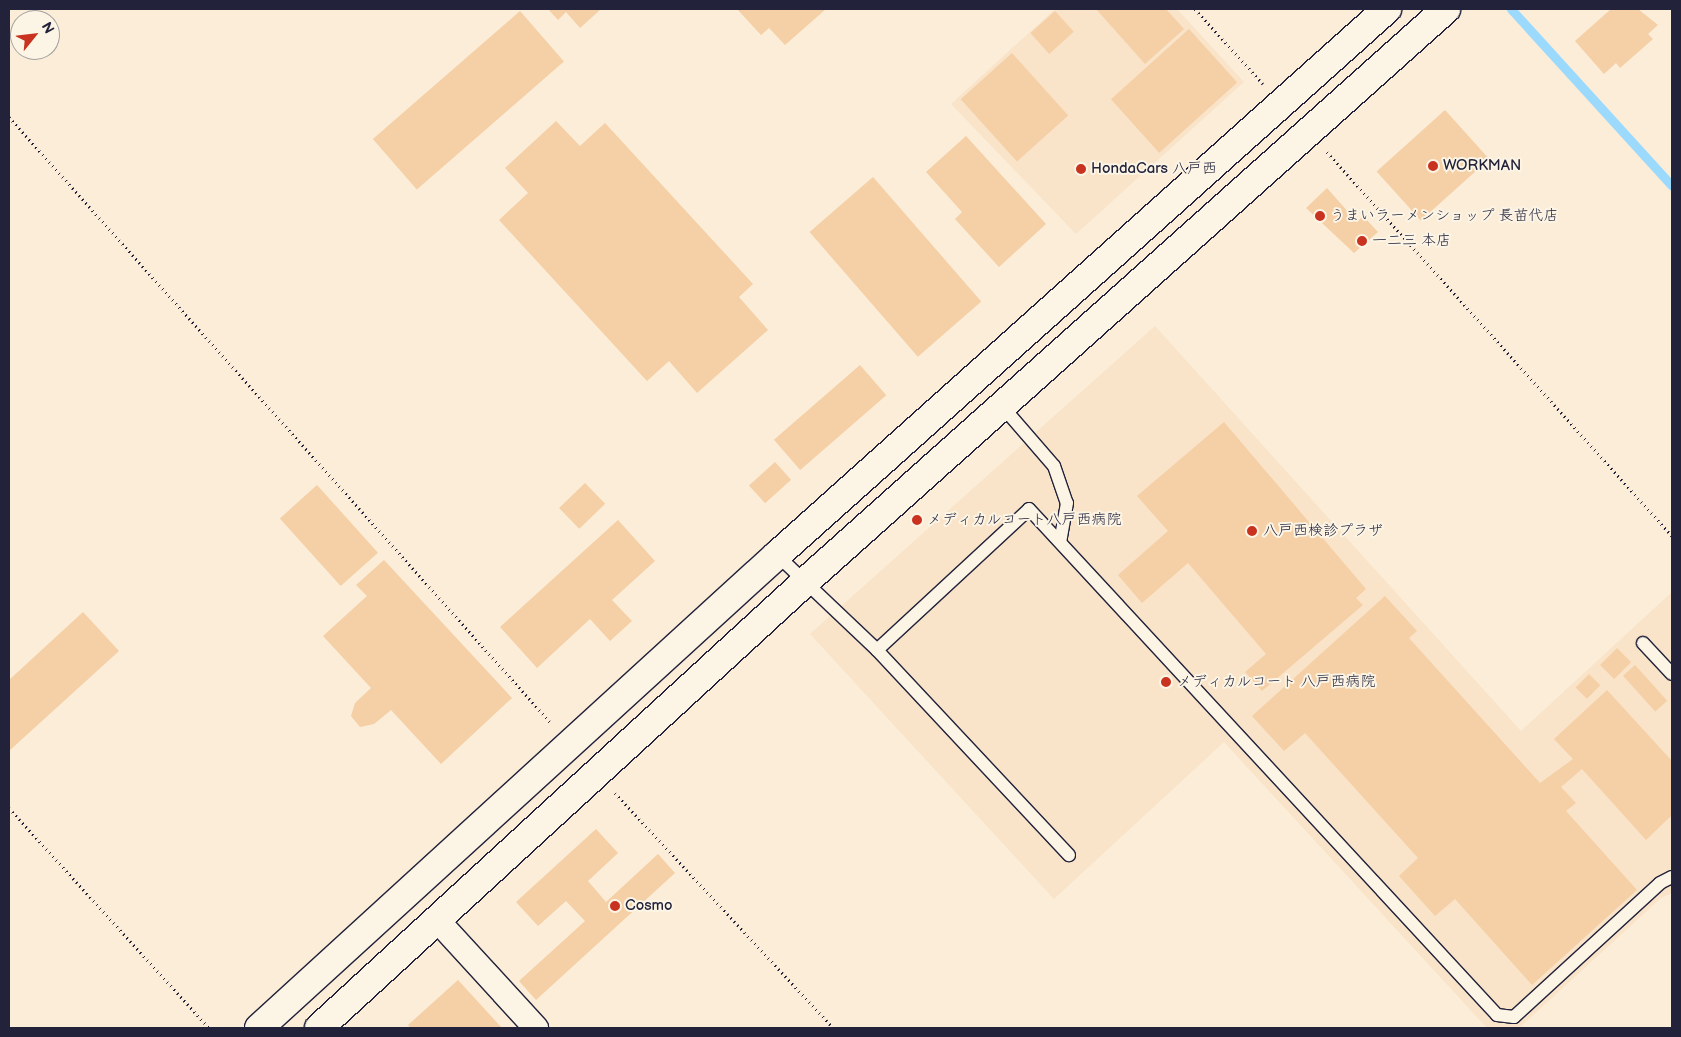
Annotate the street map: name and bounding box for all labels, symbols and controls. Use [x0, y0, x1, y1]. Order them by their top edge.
north arrow [10, 10, 60, 60]
text: N [38, 19, 58, 37]
place label: WORKMAN [1443, 157, 1521, 175]
place label: HondaCars 八戸西 [1091, 160, 1217, 178]
marker: WORKMAN [1427, 160, 1439, 172]
marker: HondaCars 八戸西 [1075, 163, 1087, 175]
place label: うまいラーメンショップ 長苗代店 [1330, 207, 1559, 225]
marker: うまいラーメンショップ 長苗代店 [1314, 210, 1326, 222]
place label: 一二三 本店 [1372, 232, 1451, 250]
marker: 一二三 本店 [1356, 235, 1368, 247]
place label: メディカルコート八戸西病院 [927, 511, 1122, 529]
marker: メディカルコート八戸西病院 [911, 514, 923, 526]
place label: 八戸西検診プラザ [1263, 522, 1383, 540]
marker: 八戸西検診プラザ [1245, 524, 1259, 538]
place label: メディカルコート 八戸西病院 [1177, 673, 1376, 691]
marker: メディカルコート 八戸西病院 [1159, 675, 1173, 689]
place label: Cosmo [625, 897, 673, 915]
marker: Cosmo [609, 900, 621, 912]

